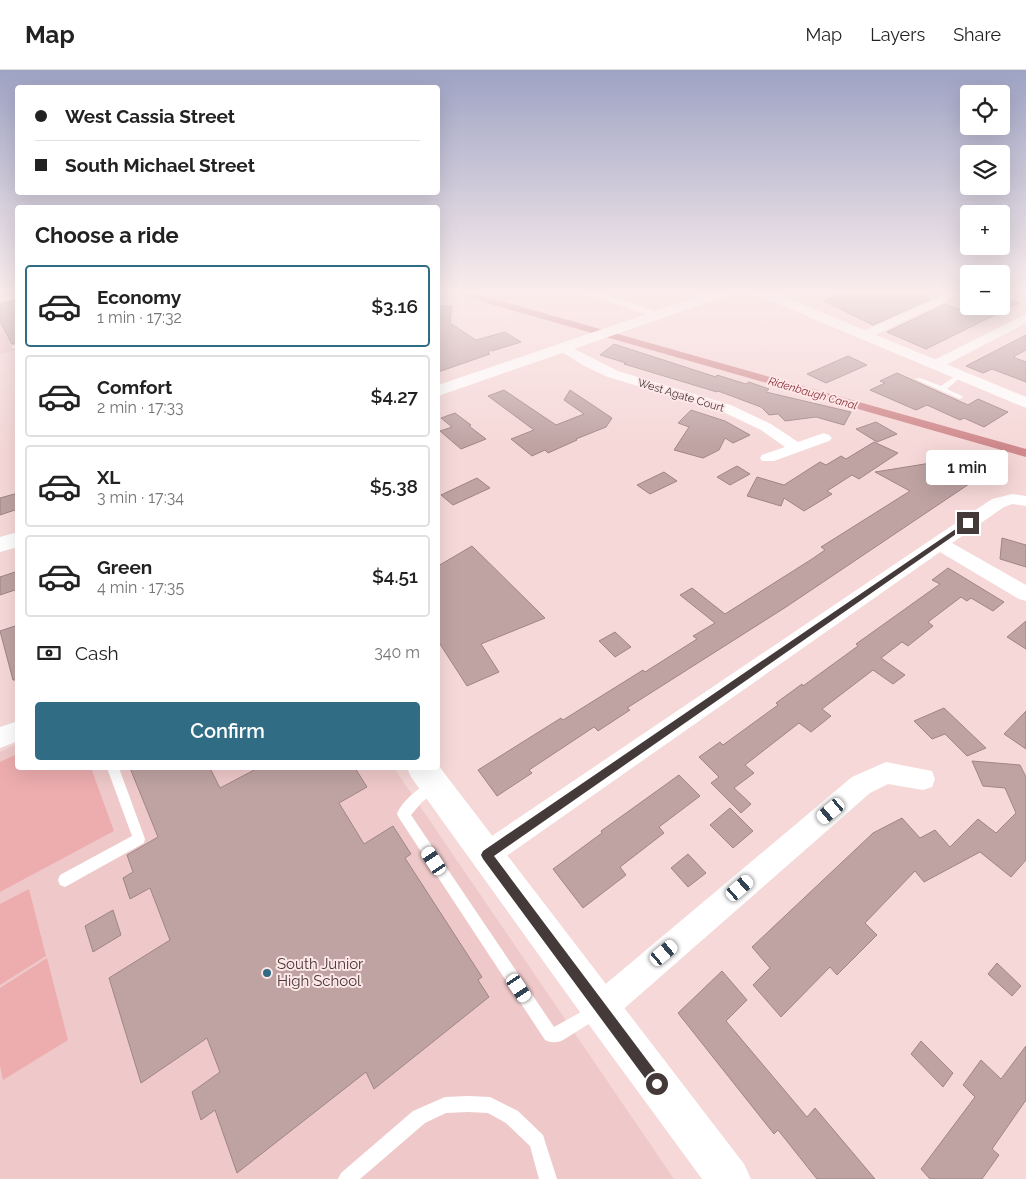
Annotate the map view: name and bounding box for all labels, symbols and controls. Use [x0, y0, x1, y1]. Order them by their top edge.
text: Map [25, 20, 75, 49]
text: Map [806, 24, 842, 45]
text: Layers [870, 24, 925, 45]
text: Share [953, 24, 1001, 45]
map controls [960, 85, 1010, 315]
button: locate [960, 85, 1010, 135]
text: West Cassia Street [65, 105, 235, 127]
button: layers [960, 145, 1010, 195]
text: South Michael Street [65, 154, 255, 176]
button: + [960, 205, 1010, 255]
text: Choose a ride [35, 222, 179, 248]
button: − [960, 265, 1010, 315]
icon: car [37, 284, 82, 329]
text: Economy [97, 286, 181, 308]
text: $3.16 [371, 295, 418, 317]
text: 1 min · 17:32 [97, 308, 182, 327]
icon: car [37, 374, 82, 419]
water label: Ridenbaugh Canal [767, 375, 859, 412]
text: Comfort [97, 376, 172, 398]
street label: West Agate Court [636, 376, 726, 415]
text: $4.27 [370, 385, 418, 407]
text: 2 min · 17:33 [97, 398, 184, 417]
callout: 1 min [927, 450, 1009, 486]
text: 1 min [947, 458, 987, 477]
icon: car [37, 464, 82, 509]
text: XL [97, 466, 120, 488]
text: $5.38 [370, 475, 418, 497]
text: 3 min · 17:34 [97, 488, 184, 507]
route end [957, 512, 979, 534]
icon: car [37, 554, 82, 599]
text: Green [97, 556, 152, 578]
text: $4.51 [372, 565, 418, 587]
text: 4 min · 17:35 [97, 578, 184, 597]
icon: cash [35, 639, 63, 667]
text: Cash [75, 642, 119, 664]
text: 340 m [374, 643, 420, 662]
button: Confirm [35, 702, 420, 760]
car [814, 796, 847, 826]
car [419, 844, 448, 878]
car [723, 872, 756, 904]
car [647, 938, 680, 968]
place label: South Junior High School [277, 955, 364, 990]
marker: South Junior High School [261, 967, 273, 979]
car [504, 971, 533, 1005]
route start [646, 1073, 668, 1095]

